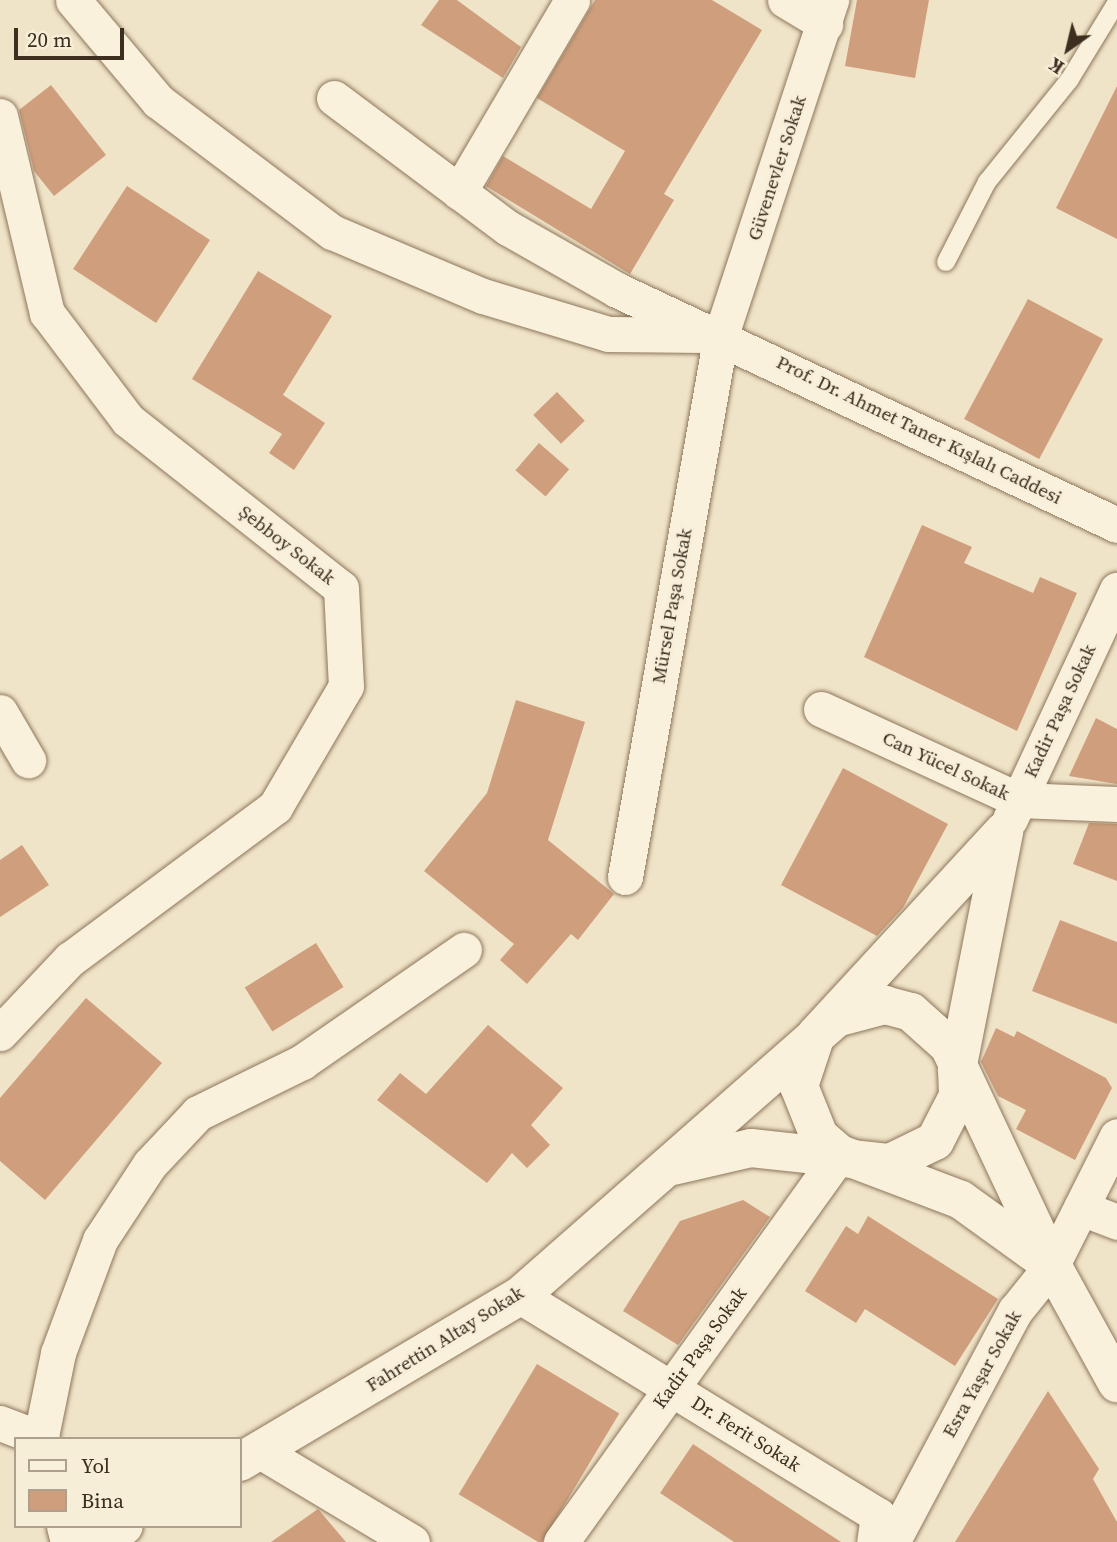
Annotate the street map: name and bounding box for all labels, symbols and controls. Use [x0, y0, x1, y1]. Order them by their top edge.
scale bar [18, 14, 128, 58]
north arrow [1033, 14, 1103, 84]
text: 20 m [27, 25, 72, 54]
text: K [1044, 52, 1069, 81]
street label: Güvenevler Sokak [743, 93, 811, 243]
street label: Prof. Dr. Ahmet Taner Kışlalı Caddesi [772, 351, 1066, 509]
street label: Şebboy Sokak [234, 500, 340, 590]
street label: Mürsel Paşa Sokak [647, 527, 697, 685]
street label: Kadir Paşa Sokak [1019, 641, 1101, 781]
street label: Can Yücel Sokak [879, 726, 1013, 806]
street label: Fahrettin Altay Sokak [362, 1281, 528, 1397]
street label: Kadir Paşa Sokak [648, 1283, 752, 1413]
street label: Esra Yaşar Sokak [937, 1306, 1027, 1442]
street label: Dr. Ferit Sokak [687, 1391, 805, 1477]
legend [14, 1437, 242, 1528]
text: Yol [81, 1451, 110, 1480]
text: Bina [81, 1486, 124, 1515]

